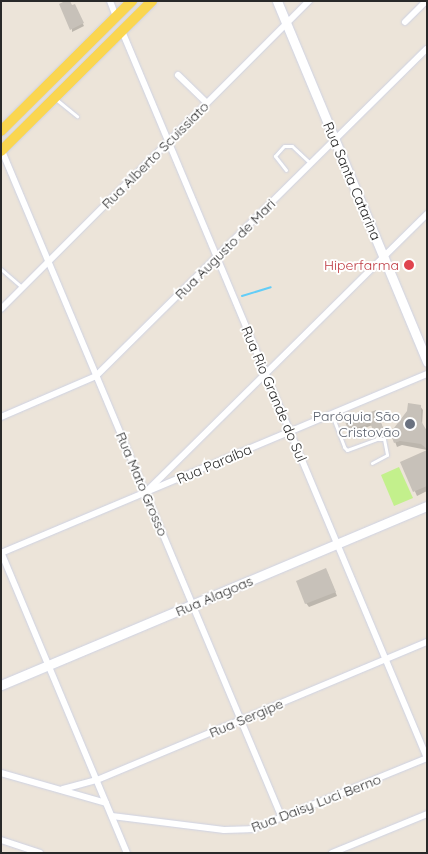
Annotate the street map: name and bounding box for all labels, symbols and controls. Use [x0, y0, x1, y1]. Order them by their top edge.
street label: Rua Alberto Scuissiato [98, 98, 212, 212]
street label: Rua Santa Catarina [319, 119, 385, 243]
street label: Rua Augusto de Mari [171, 195, 279, 303]
place label: Hiperfarma [324, 257, 399, 273]
marker: Hiperfarma [403, 259, 415, 271]
street label: Rua Rio Grande do Sul [238, 324, 310, 464]
place label: Paróquia São Cristovão [313, 408, 400, 441]
marker: Paróquia São Cristovão [404, 418, 416, 430]
street label: Rua Mato Grosso [113, 429, 171, 539]
street label: Rua Paraíba [174, 441, 254, 487]
street label: Rua Alagoas [173, 572, 255, 620]
street label: Rua Sergipe [207, 695, 285, 741]
street label: Rua Daisy Luci Berno [249, 770, 383, 836]

